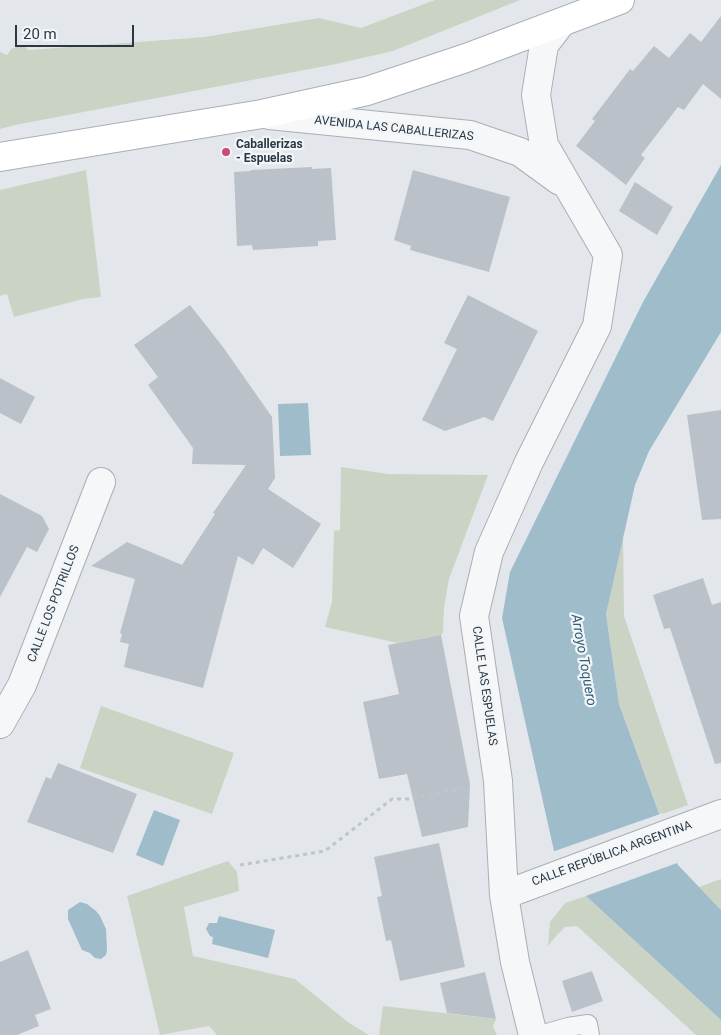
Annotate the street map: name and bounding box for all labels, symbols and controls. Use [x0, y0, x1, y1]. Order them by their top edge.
scale bar [18, 15, 136, 47]
text: 20 m [23, 25, 57, 43]
street label: AVENIDA LAS CABALLERIZAS [314, 113, 474, 145]
place label: Caballerizas - Espuelas [236, 138, 303, 166]
marker: Caballerizas - Espuelas [220, 146, 232, 158]
street label: CALLE LOS POTRILLOS [25, 543, 83, 665]
water label: Arroyo Toquero [567, 613, 599, 707]
street label: CALLE LAS ESPUELAS [468, 625, 500, 747]
street label: CALLE REPÚBLICA ARGENTINA [530, 818, 694, 890]

